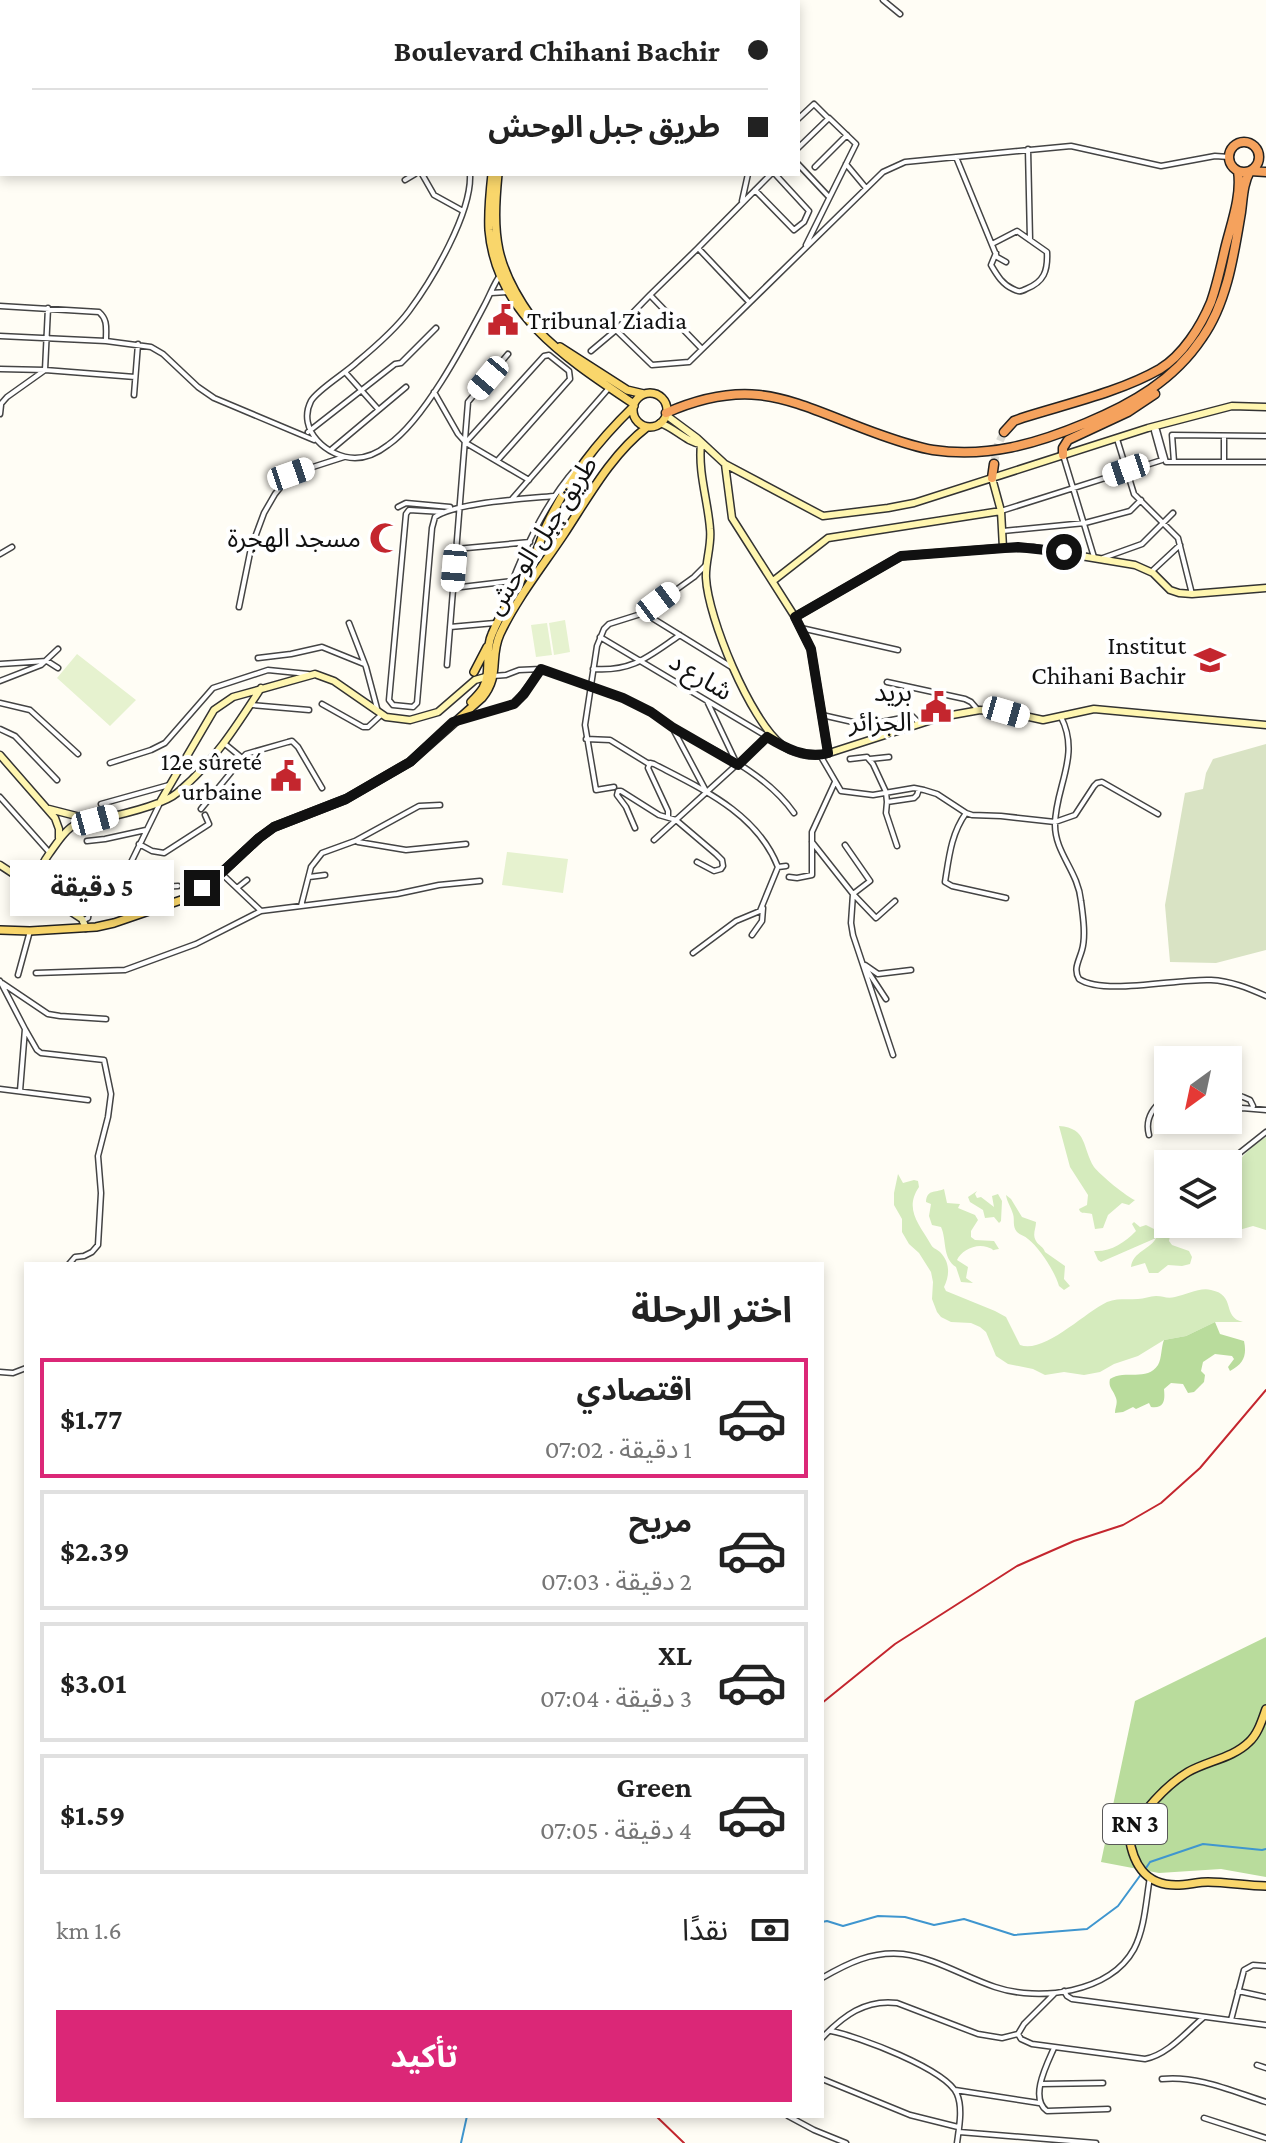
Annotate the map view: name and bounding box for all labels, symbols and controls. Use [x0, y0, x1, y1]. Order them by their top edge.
text: Boulevard Chihani Bachir [394, 34, 720, 67]
text: طريق جبل الوحش [488, 110, 720, 143]
public building icon: Tribunal Ziadia [486, 303, 520, 337]
place label: Tribunal Ziadia [527, 306, 687, 335]
car [463, 352, 513, 404]
street label: طريق جبل الوحش [480, 451, 604, 620]
car [1099, 451, 1153, 489]
car [264, 455, 318, 493]
mosque icon: مسجد الهجرة [368, 521, 402, 555]
place label: مسجد الهجرة [228, 524, 361, 553]
route start [1046, 534, 1082, 570]
car [440, 543, 468, 593]
car [632, 578, 684, 626]
place label: Institut Chihani Bachir [1031, 631, 1186, 690]
school or university icon: Institut Chihani Bachir [1193, 643, 1227, 677]
street label: شارع د [662, 647, 737, 710]
place label: بريد الجزائر [848, 678, 912, 737]
public building icon: بريد الجزائر [919, 690, 953, 724]
car [980, 694, 1032, 730]
place label: 12e sûreté urbaine [161, 747, 262, 806]
public building icon: 12e sûreté urbaine [269, 759, 303, 793]
car [69, 802, 121, 838]
callout: 5 دقيقة [10, 860, 174, 916]
route end [184, 870, 220, 906]
text: 5 دقيقة [50, 873, 134, 902]
north arrow [1154, 1046, 1242, 1134]
map controls [1154, 1046, 1242, 1238]
button: layers [1154, 1150, 1242, 1238]
text: اختر الرحلة [631, 1290, 792, 1330]
text: اقتصادي [577, 1373, 692, 1406]
icon: car [716, 1382, 788, 1454]
text: $1.77 [60, 1402, 122, 1435]
text: 1 دقيقة · 07:02 [545, 1435, 692, 1464]
text: مريح [629, 1505, 692, 1538]
icon: car [716, 1514, 788, 1586]
text: $2.39 [60, 1534, 130, 1567]
text: 2 دقيقة · 07:03 [541, 1567, 692, 1596]
text: XL [658, 1638, 692, 1671]
icon: car [716, 1646, 788, 1718]
text: $3.01 [60, 1666, 127, 1699]
text: 3 دقيقة · 07:04 [540, 1684, 692, 1713]
text: Green [616, 1770, 692, 1803]
icon: car [716, 1778, 788, 1850]
text: $1.59 [60, 1798, 125, 1831]
road number: RN 3 [1103, 1804, 1167, 1844]
text: 4 دقيقة · 07:05 [540, 1816, 692, 1845]
icon: cash [748, 1908, 792, 1952]
text: نقدًا [682, 1913, 728, 1946]
text: 1.6 km [56, 1916, 122, 1945]
button: تأكيد [56, 2010, 792, 2102]

